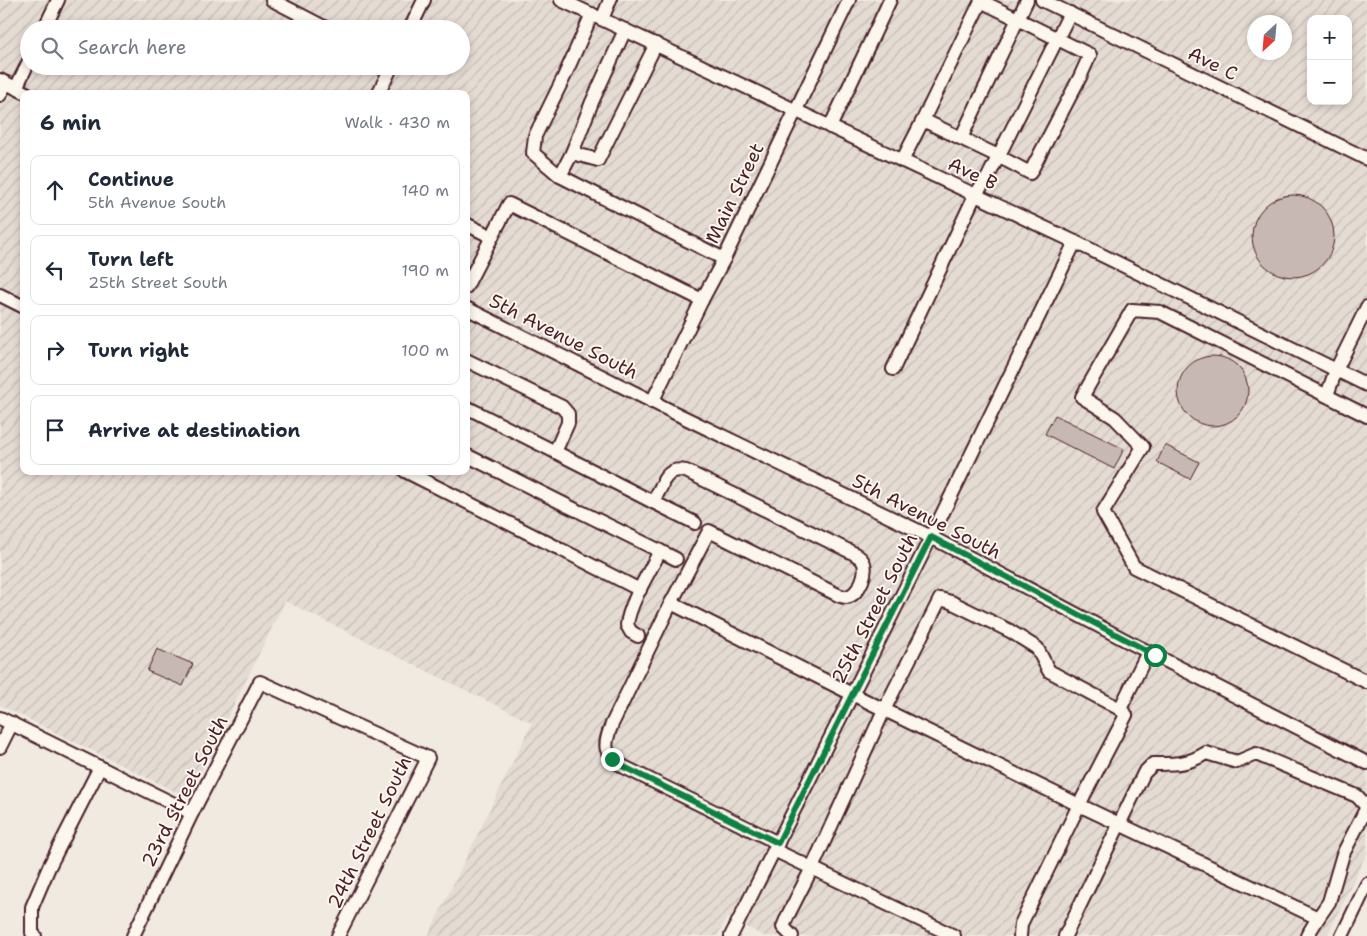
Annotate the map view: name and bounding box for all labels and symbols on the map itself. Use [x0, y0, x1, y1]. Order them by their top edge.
north arrow [1247, 15, 1292, 60]
street label: Ave C [1184, 41, 1242, 86]
street label: Main Street [699, 139, 770, 248]
street label: Ave B [944, 151, 1002, 196]
street label: 5th Avenue South [485, 288, 643, 385]
street label: 5th Avenue South [848, 468, 1006, 565]
street label: 25th Street South [826, 529, 923, 688]
route start [1144, 644, 1167, 667]
street label: 23rd Street South [135, 711, 233, 871]
route end [601, 748, 624, 771]
street label: 24th Street South [322, 752, 417, 913]

